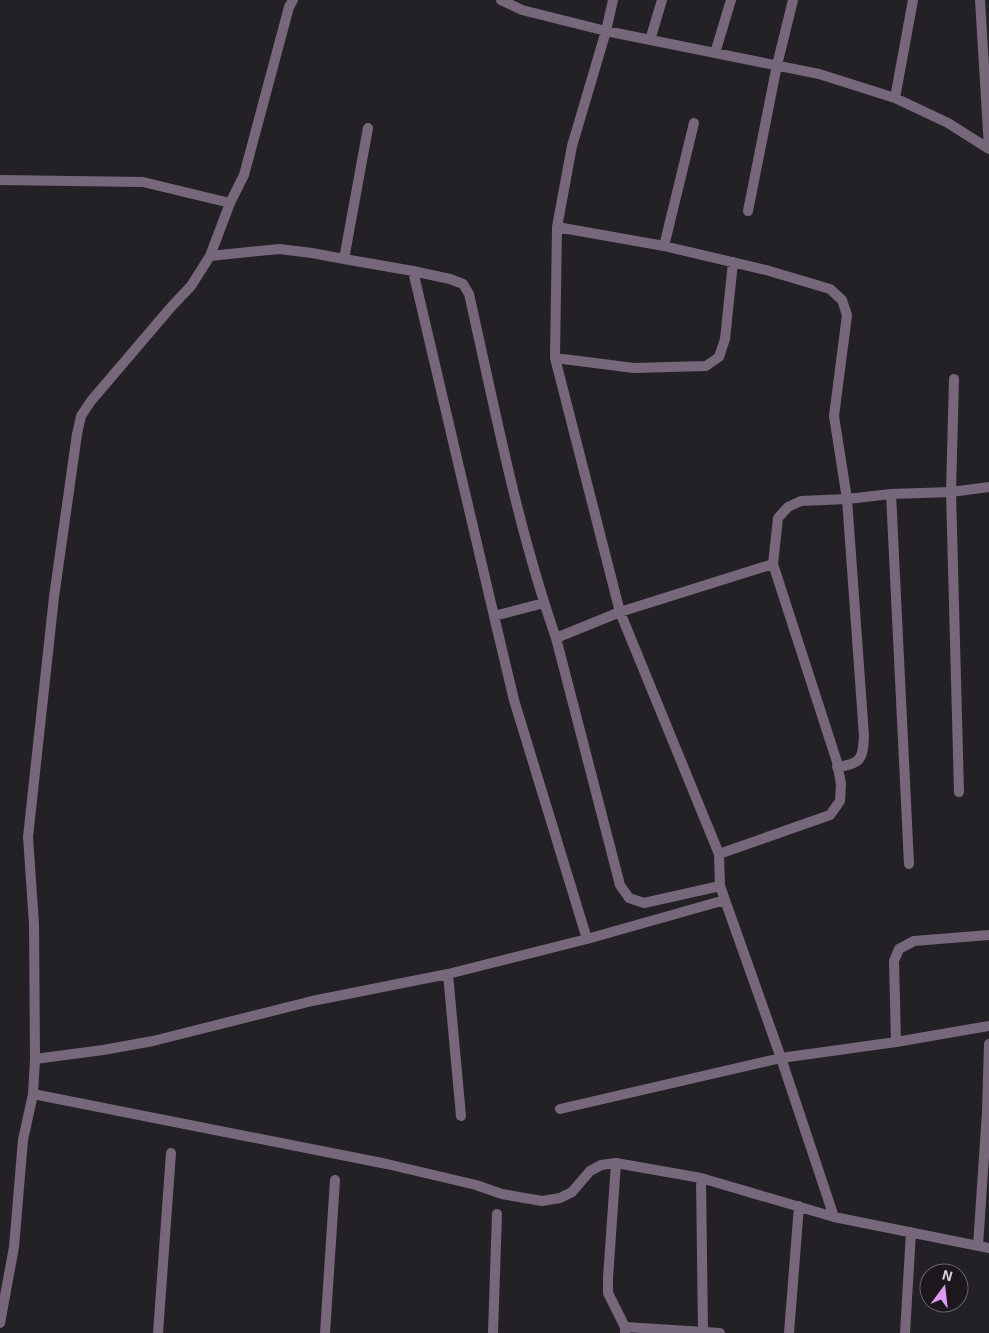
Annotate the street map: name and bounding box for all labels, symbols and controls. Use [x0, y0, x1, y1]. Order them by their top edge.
north arrow [919, 1263, 969, 1313]
text: N [940, 1265, 955, 1284]

